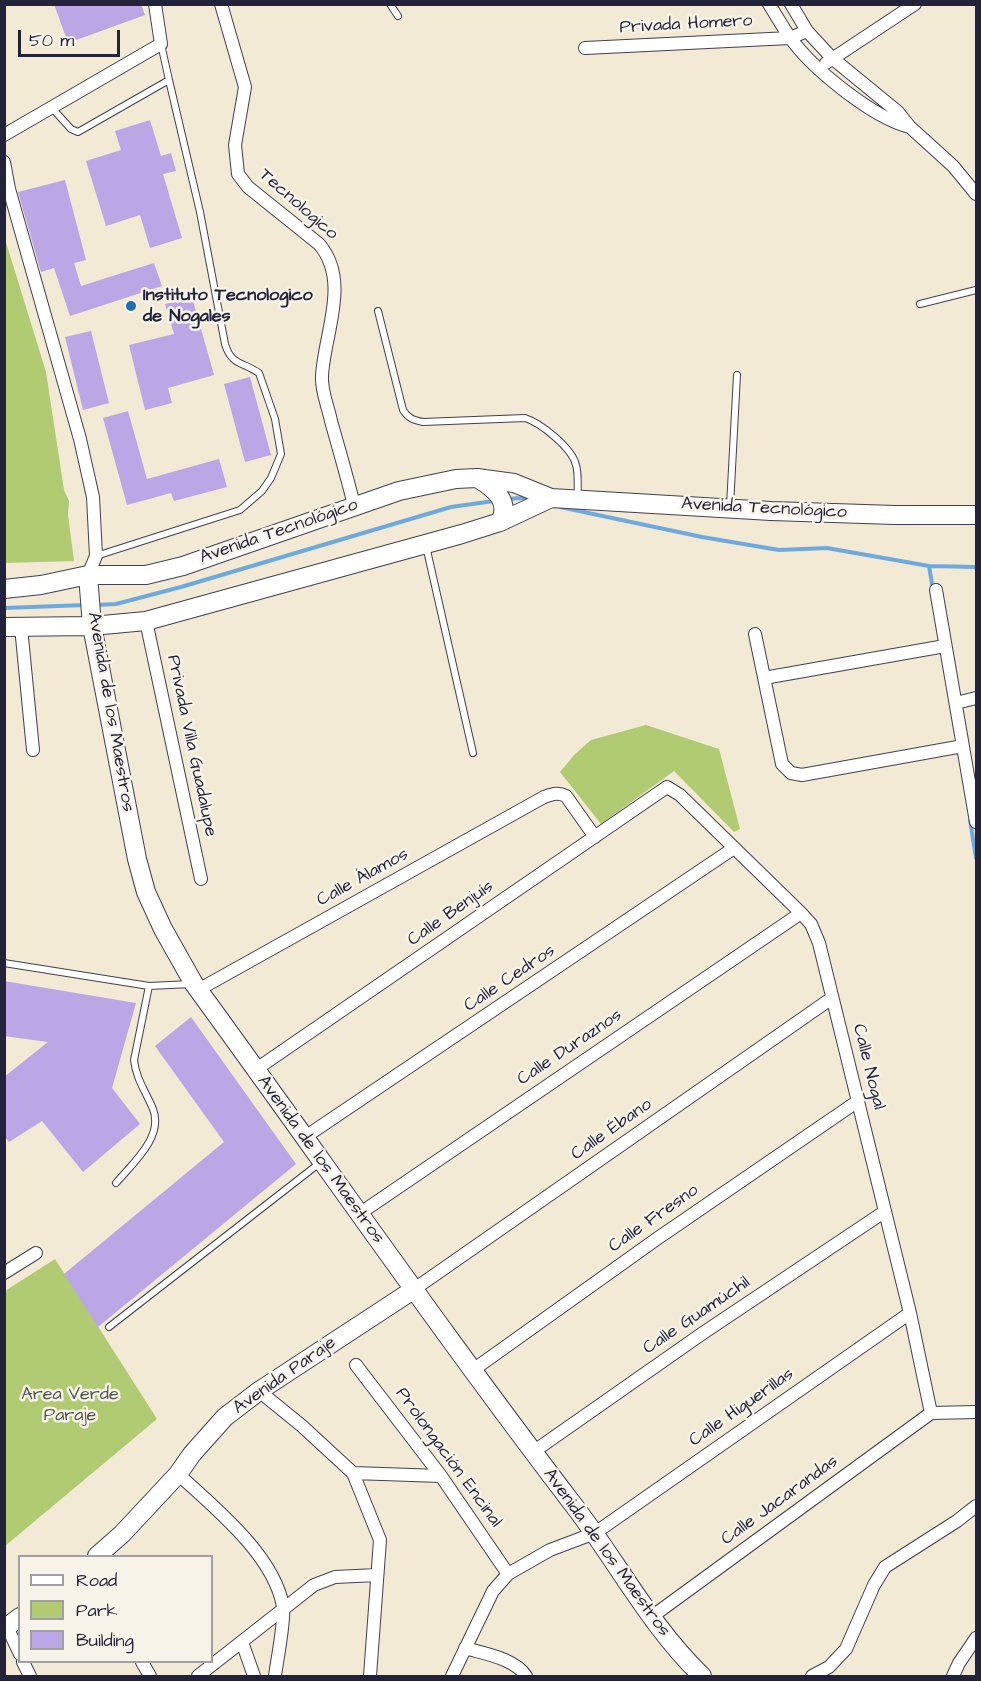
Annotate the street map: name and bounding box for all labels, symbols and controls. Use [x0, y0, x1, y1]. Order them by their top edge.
street label: Privada Homero [619, 11, 753, 39]
scale bar [21, 18, 123, 56]
text: 50 m [29, 28, 74, 53]
street label: Tecnologico [254, 165, 342, 245]
place label: Instituto Tecnologico de Nogales [143, 285, 313, 328]
marker: Instituto Tecnologico de Nogales [124, 299, 138, 313]
street label: Avenida Tecnológico [681, 494, 847, 524]
street label: Avenida Tecnológico [197, 495, 361, 569]
street label: Avenida de los Maestros [82, 610, 138, 814]
street label: Privada Villa Guadalupe [161, 653, 221, 839]
street label: Calle Álamos [314, 844, 412, 912]
street label: Calle Benjuís [404, 876, 498, 952]
street label: Calle Cedros [460, 941, 560, 1017]
street label: Calle Duraznos [514, 1005, 626, 1091]
street label: Calle Nogal [847, 1022, 889, 1112]
street label: Avenida de los Maestros [252, 1072, 388, 1248]
street label: Calle Ébano [567, 1094, 657, 1166]
street label: Calle Fresno [605, 1180, 703, 1258]
street label: Calle Guamúchil [639, 1272, 755, 1360]
street label: Avenida Paraje [229, 1333, 341, 1419]
street label: Calle Higuerillas [686, 1364, 798, 1452]
park label: Area Verde Paraje [21, 1384, 119, 1426]
street label: Prolongación Encinal [390, 1384, 506, 1532]
street label: Calle Jacarandas [717, 1451, 843, 1551]
street label: Avenida de los Maestros [538, 1465, 674, 1641]
legend [18, 1555, 213, 1663]
text: Road [76, 1568, 117, 1593]
text: Park [76, 1598, 118, 1623]
text: Building [76, 1628, 134, 1653]

